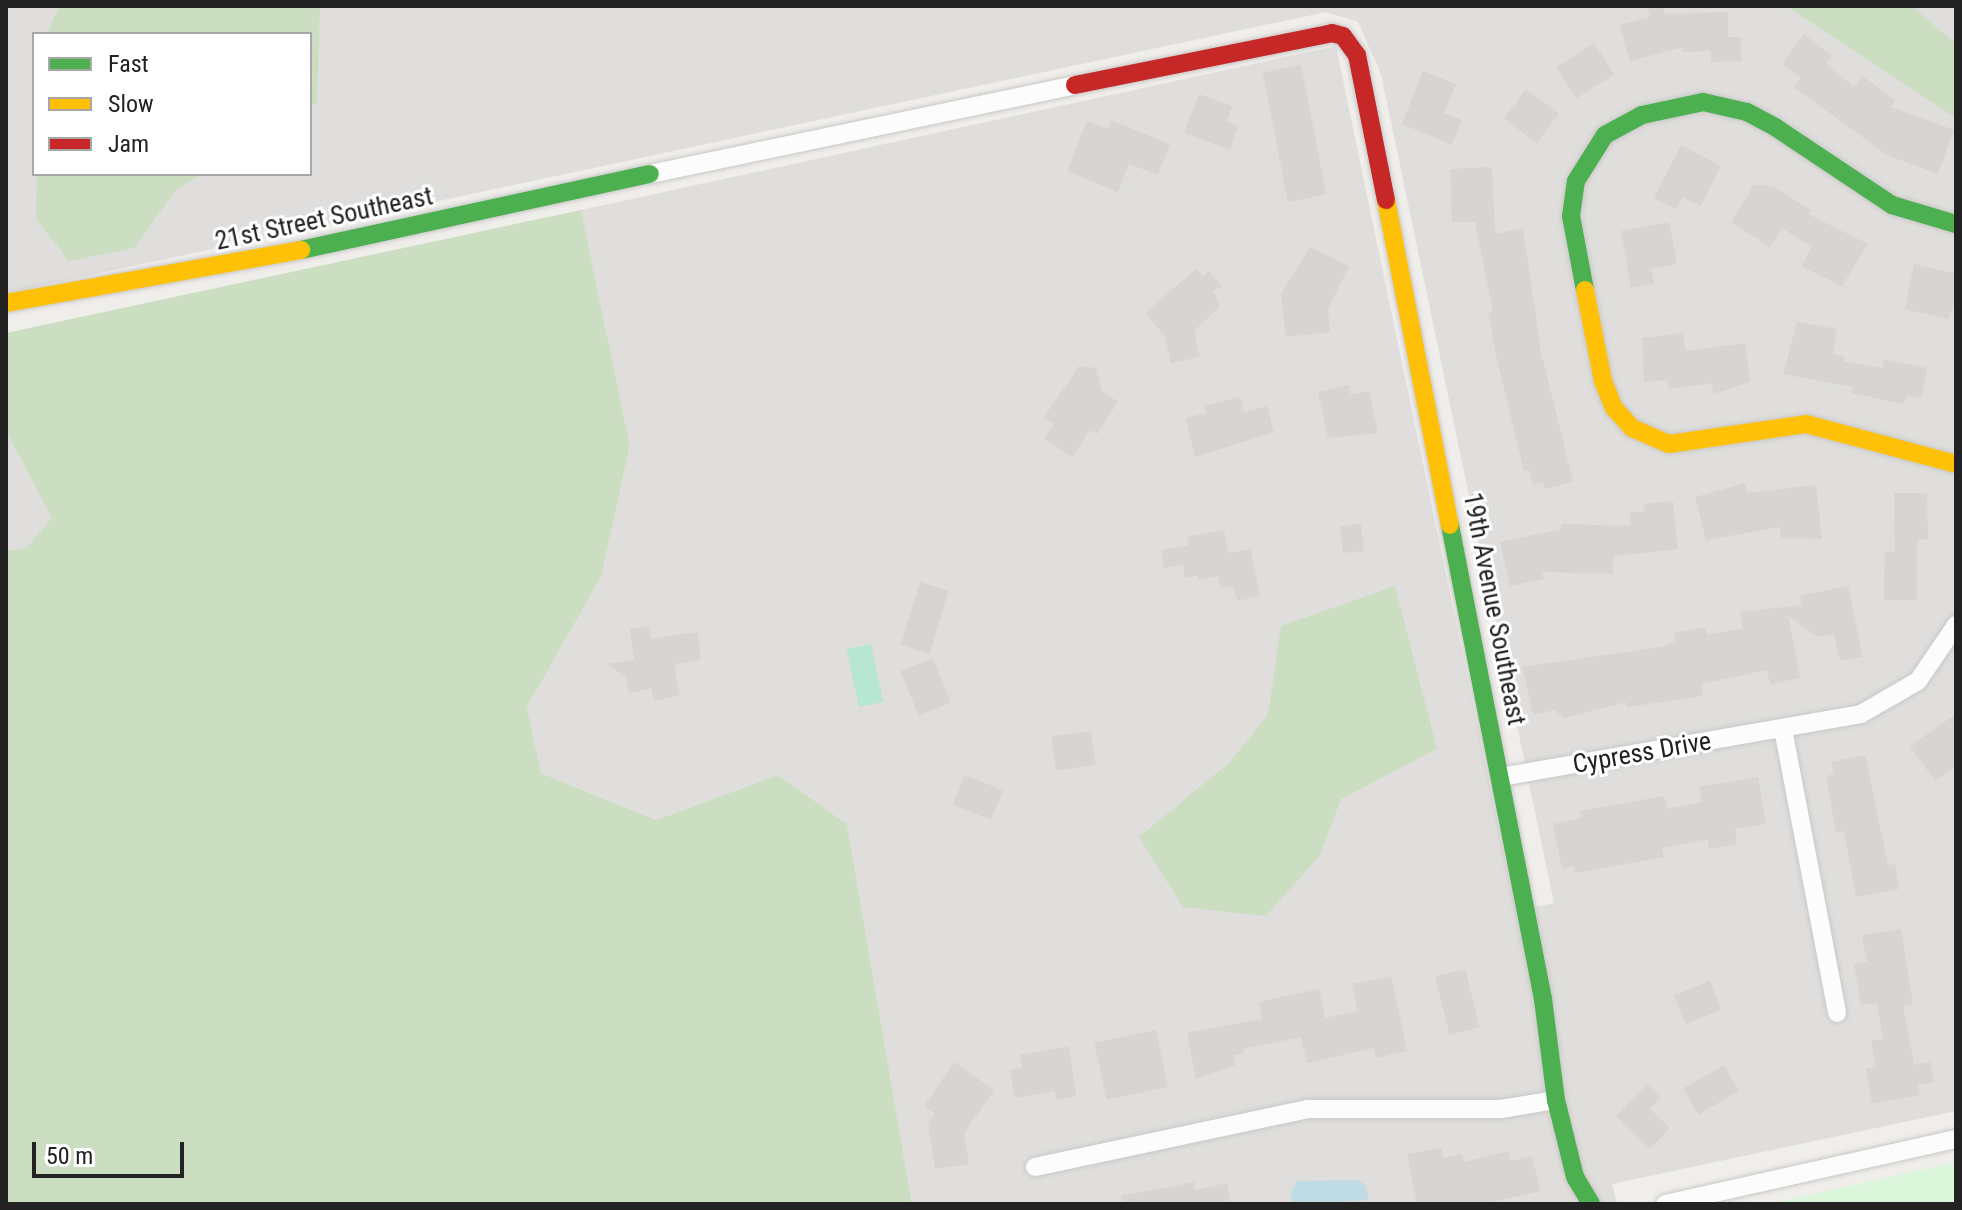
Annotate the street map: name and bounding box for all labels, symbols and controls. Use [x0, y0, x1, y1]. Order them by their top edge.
legend [32, 32, 312, 176]
text: Fast [108, 50, 149, 78]
text: Slow [108, 90, 154, 118]
text: Jam [108, 130, 149, 158]
street label: 21st Street Southeast [212, 181, 436, 257]
street label: 19th Avenue Southeast [1456, 490, 1532, 728]
street label: Cypress Drive [1570, 725, 1714, 781]
scale bar [36, 1126, 188, 1176]
text: 50 m [46, 1142, 93, 1170]

